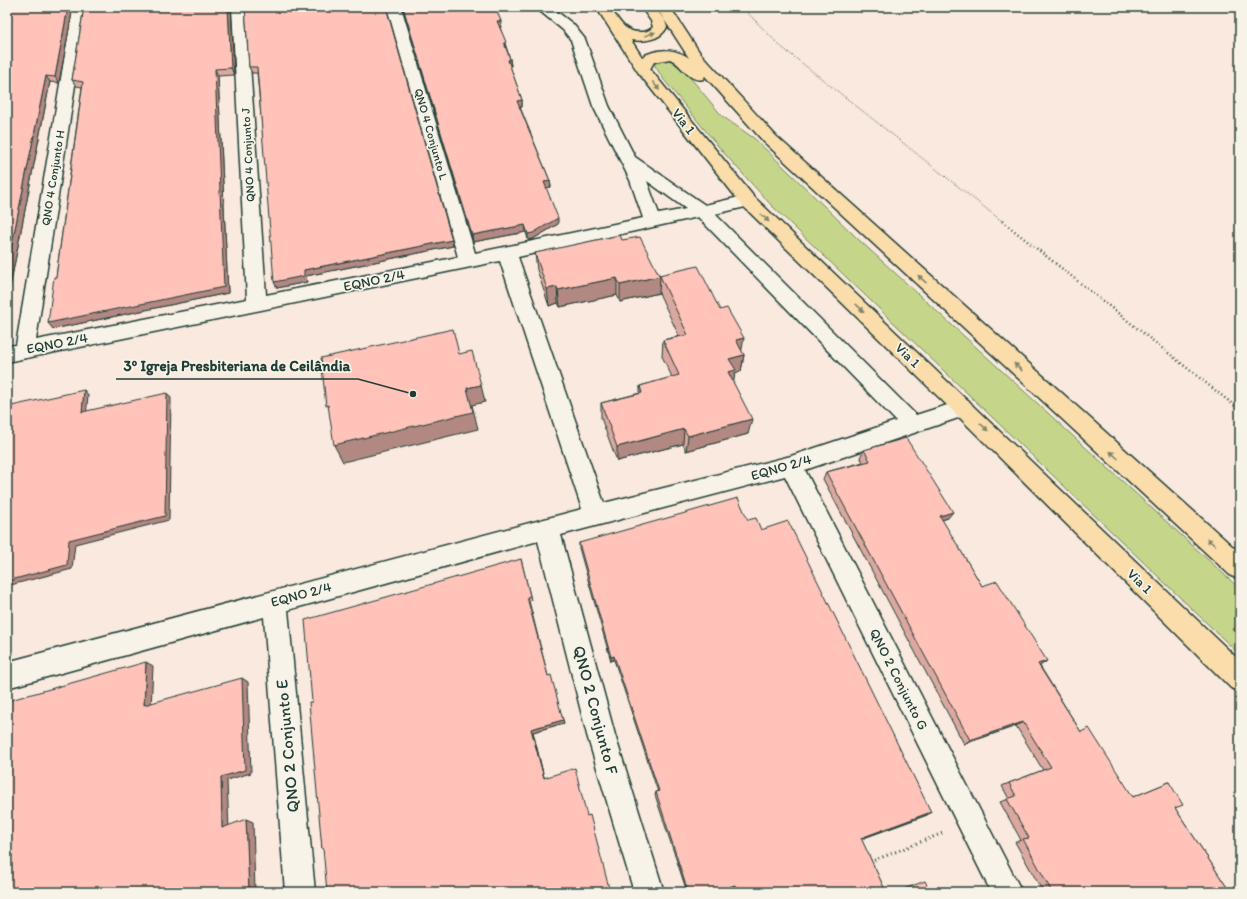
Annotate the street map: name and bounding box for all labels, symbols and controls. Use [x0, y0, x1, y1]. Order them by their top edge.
one-way arrow [644, 31, 656, 37]
one-way arrow [652, 80, 661, 91]
street label: QNO 4 Conjunto L [411, 87, 451, 181]
street label: Via 1 [668, 105, 699, 138]
street label: QNO 4 Conjunto J [239, 107, 257, 202]
street label: QNO 4 Conjunto H [39, 129, 67, 227]
one-way arrow [760, 214, 771, 223]
street label: EQNO 2/4 [342, 266, 407, 295]
one-way arrow [917, 275, 928, 284]
one-way arrow [855, 303, 864, 312]
street label: EQNO 2/4 [25, 329, 90, 358]
street label: Via 1 [892, 339, 924, 372]
callout: 3º Igreja Presbiteriana de Ceilândia [116, 352, 358, 379]
text: 3º Igreja Presbiteriana de Ceilândia [124, 357, 351, 376]
one-way arrow [1013, 363, 1023, 372]
one-way arrow [979, 422, 989, 432]
one-way arrow [1109, 450, 1120, 459]
street label: EQNO 2/4 [749, 451, 814, 484]
one-way arrow [1206, 537, 1216, 546]
street label: Via 1 [1124, 565, 1156, 598]
street label: EQNO 2/4 [269, 578, 334, 611]
street label: QNO 2 Conjunto G [866, 626, 931, 733]
street label: QNO 2 Conjunto F [569, 643, 623, 777]
street label: QNO 2 Conjunto E [271, 679, 303, 813]

